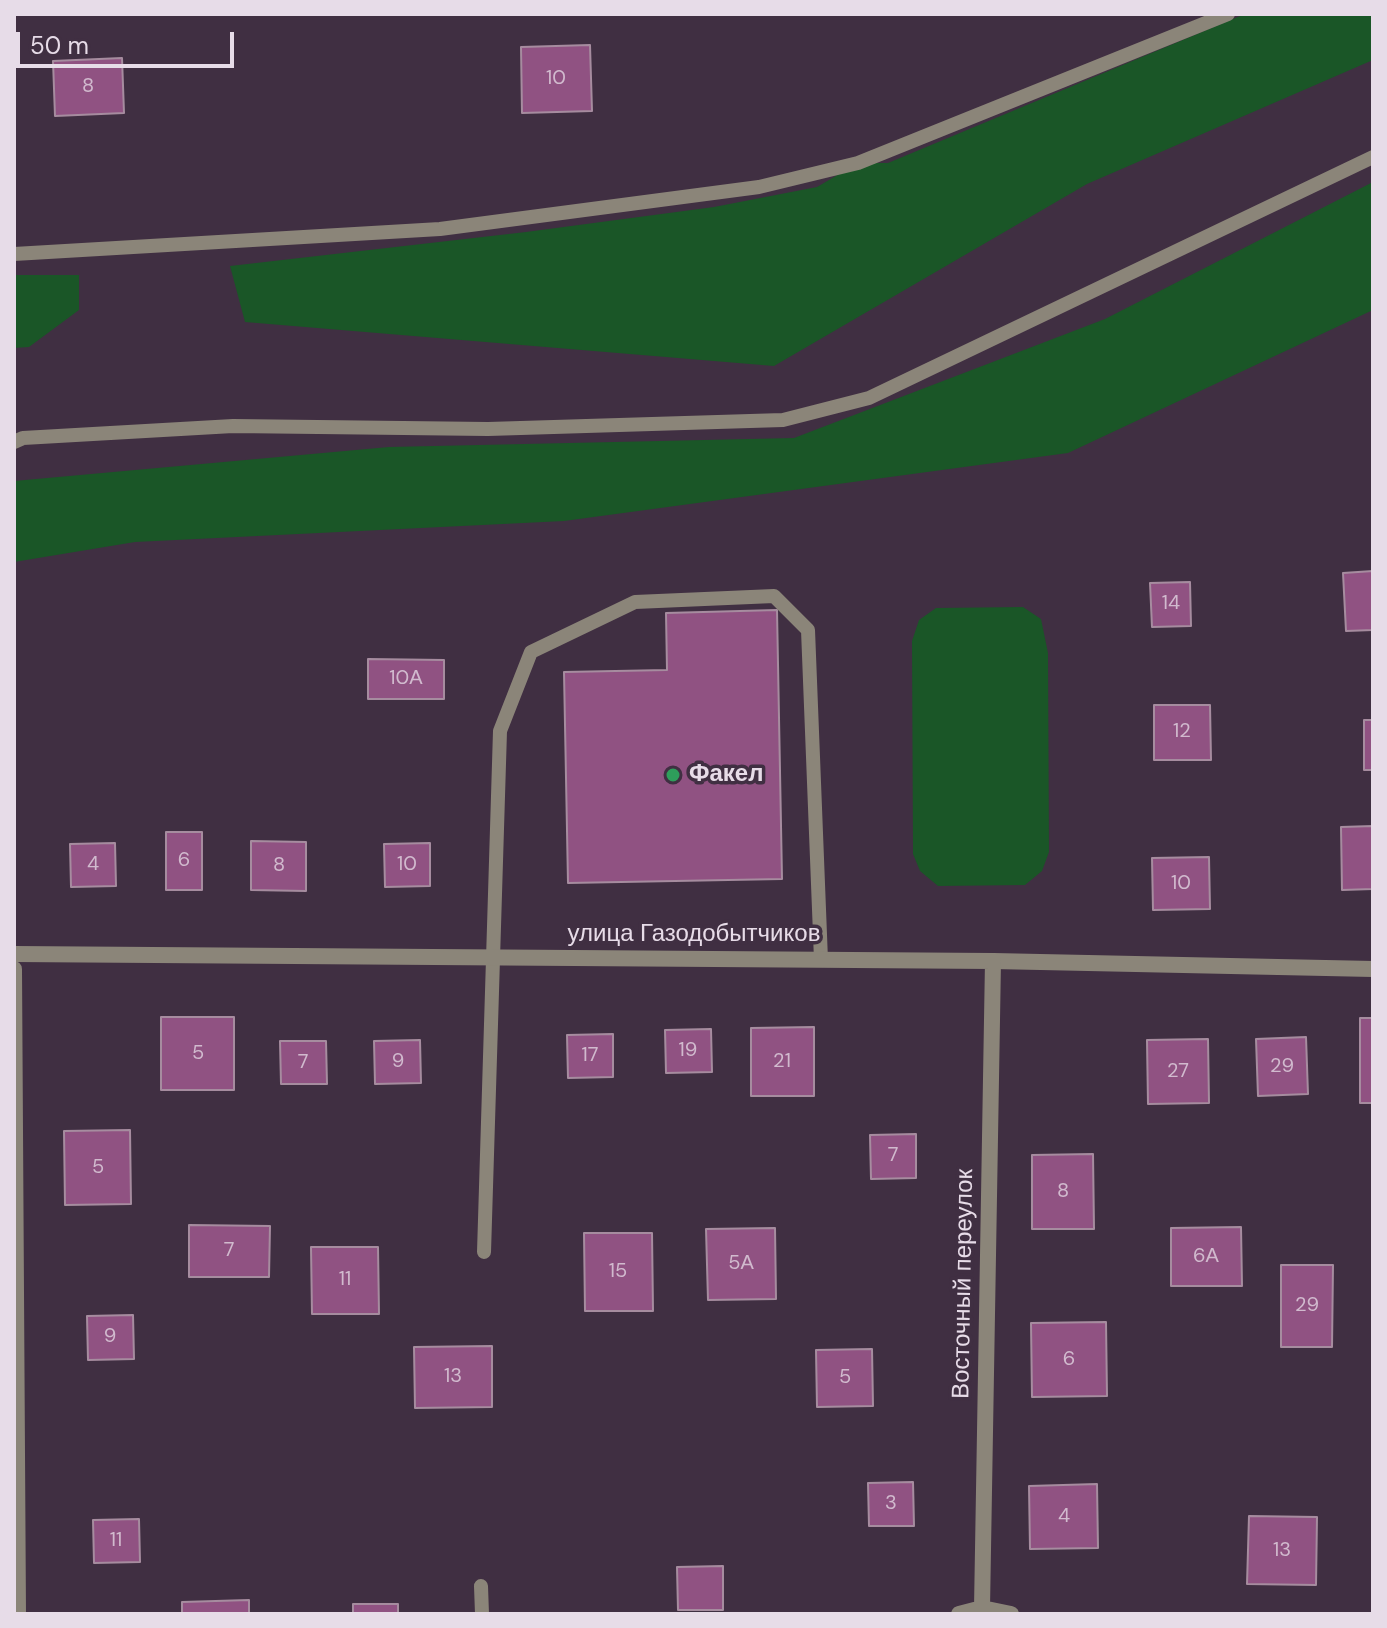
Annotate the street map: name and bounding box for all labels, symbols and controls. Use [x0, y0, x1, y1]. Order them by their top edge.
scale bar [20, 16, 238, 66]
text: 50 m [30, 30, 89, 61]
house number: 10 [546, 67, 566, 91]
house number: 8 [82, 75, 94, 99]
house number: 14 [1162, 592, 1180, 616]
house number: 10А [389, 667, 423, 691]
house number: 12 [1173, 720, 1191, 744]
place label: Факел [689, 761, 763, 789]
marker: Факел [664, 766, 682, 784]
house number: 6 [178, 849, 190, 873]
house number: 4 [87, 853, 99, 877]
house number: 10 [397, 853, 417, 877]
house number: 8 [273, 854, 285, 878]
house number: 10 [1171, 872, 1191, 896]
street label: улица Газодобытчиков [568, 921, 820, 949]
house number: 19 [679, 1039, 697, 1063]
house number: 5 [192, 1042, 204, 1066]
house number: 17 [582, 1044, 598, 1068]
house number: 9 [392, 1050, 404, 1074]
house number: 21 [773, 1050, 791, 1074]
house number: 7 [298, 1051, 308, 1075]
house number: 29 [1270, 1055, 1294, 1079]
house number: 27 [1167, 1060, 1189, 1084]
house number: 7 [888, 1144, 898, 1168]
house number: 5 [92, 1156, 104, 1180]
street label: Восточный переулок [948, 1169, 980, 1399]
house number: 8 [1057, 1180, 1069, 1204]
house number: 7 [224, 1239, 234, 1263]
house number: 6А [1193, 1245, 1219, 1269]
house number: 5А [728, 1252, 754, 1276]
house number: 15 [609, 1260, 627, 1284]
house number: 11 [339, 1268, 351, 1292]
house number: 29 [1295, 1294, 1319, 1318]
house number: 9 [104, 1325, 116, 1349]
house number: 6 [1063, 1348, 1075, 1372]
house number: 13 [444, 1365, 462, 1389]
house number: 5 [839, 1366, 851, 1390]
house number: 3 [885, 1492, 897, 1516]
house number: 4 [1058, 1505, 1070, 1529]
house number: 11 [110, 1529, 122, 1553]
house number: 13 [1273, 1539, 1291, 1563]

